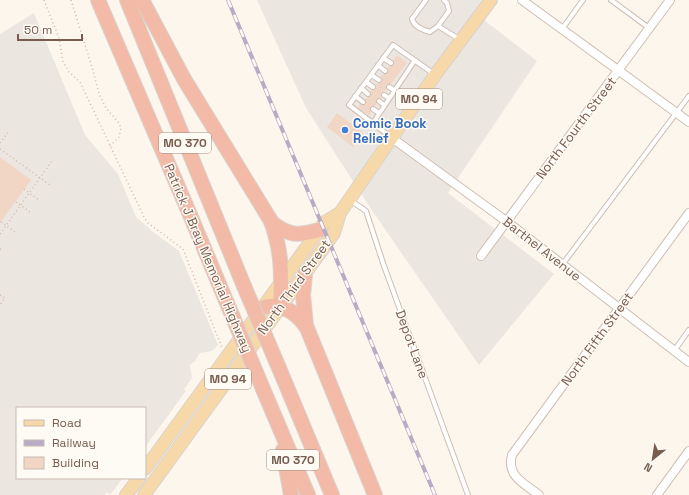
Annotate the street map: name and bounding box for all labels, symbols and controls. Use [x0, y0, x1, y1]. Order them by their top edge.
scale bar [18, 16, 82, 42]
text: 50 m [24, 22, 52, 38]
street label: North Fourth Street [532, 73, 620, 183]
road number: MO 94 [396, 89, 442, 109]
place label: Comic Book Relief [353, 115, 427, 147]
marker: Comic Book Relief [340, 125, 350, 135]
road number: MO 370 [159, 133, 211, 153]
street label: Patrick J Bray Memorial Highway [160, 161, 256, 355]
street label: Barthel Avenue [499, 213, 585, 285]
street label: North Third Street [254, 236, 334, 338]
street label: North Fifth Street [557, 289, 637, 389]
street label: Depot Lane [392, 307, 432, 381]
road number: MO 94 [205, 369, 251, 389]
legend [16, 407, 146, 479]
text: Road [52, 415, 81, 431]
text: Railway [52, 435, 96, 451]
north arrow [633, 439, 673, 479]
road number: MO 370 [267, 450, 319, 470]
text: Building [52, 455, 99, 471]
text: N [641, 460, 655, 476]

